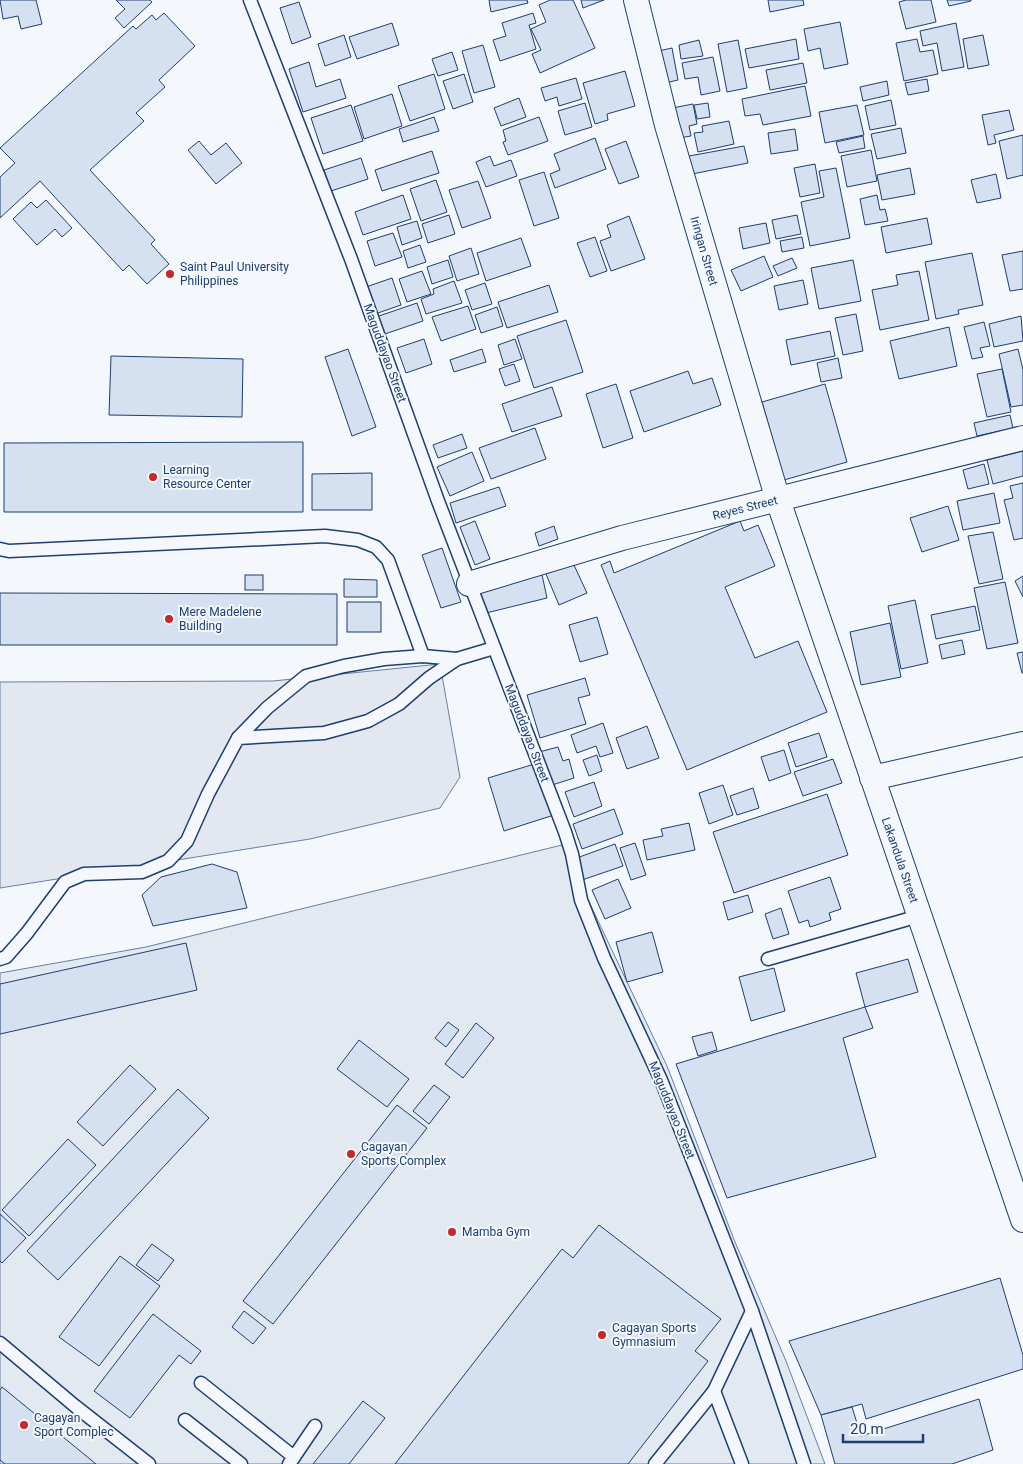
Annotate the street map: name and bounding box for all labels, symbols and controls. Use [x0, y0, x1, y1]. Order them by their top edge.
street label: Iringan Street [687, 215, 721, 287]
place label: Saint Paul University Philippines [180, 260, 289, 288]
marker: Saint Paul University Philippines [164, 268, 176, 280]
street label: Maguddayao Street [361, 302, 409, 404]
place label: Learning Resource Center [163, 463, 251, 491]
marker: Learning Resource Center [147, 471, 159, 483]
street label: Reyes Street [711, 493, 779, 523]
place label: Mere Madelene Building [179, 605, 262, 633]
marker: Mere Madelene Building [163, 613, 175, 625]
street label: Maguddayao Street [502, 682, 552, 784]
street label: Lakandula Street [879, 815, 921, 905]
street label: Maguddayao Street [646, 1059, 698, 1161]
place label: Cagayan Sports Complex [361, 1140, 446, 1168]
marker: Cagayan Sports Complex [345, 1148, 357, 1160]
place label: Mamba Gym [462, 1225, 530, 1239]
marker: Mamba Gym [446, 1226, 458, 1238]
place label: Cagayan Sports Gymnasium [612, 1321, 696, 1349]
marker: Cagayan Sports Gymnasium [596, 1329, 608, 1341]
place label: Cagayan Sport Complec [34, 1411, 113, 1439]
scale bar [843, 1412, 923, 1444]
marker: Cagayan Sport Complec [18, 1419, 30, 1431]
text: 20 m [850, 1420, 884, 1438]

